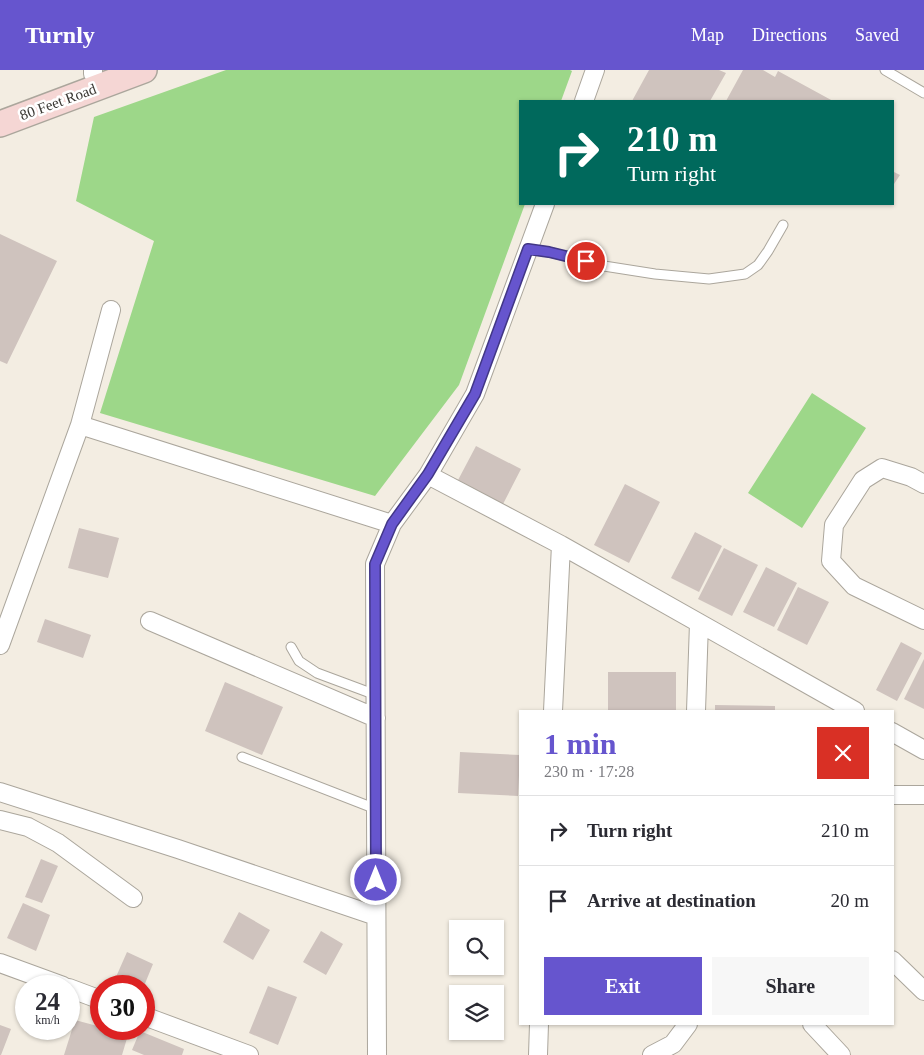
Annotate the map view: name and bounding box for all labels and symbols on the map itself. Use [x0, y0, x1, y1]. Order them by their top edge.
street label: 80 Feet Road [18, 81, 99, 123]
pin [565, 240, 607, 282]
position arrow [349, 853, 401, 905]
speed limit sign: 30 [90, 975, 155, 1040]

